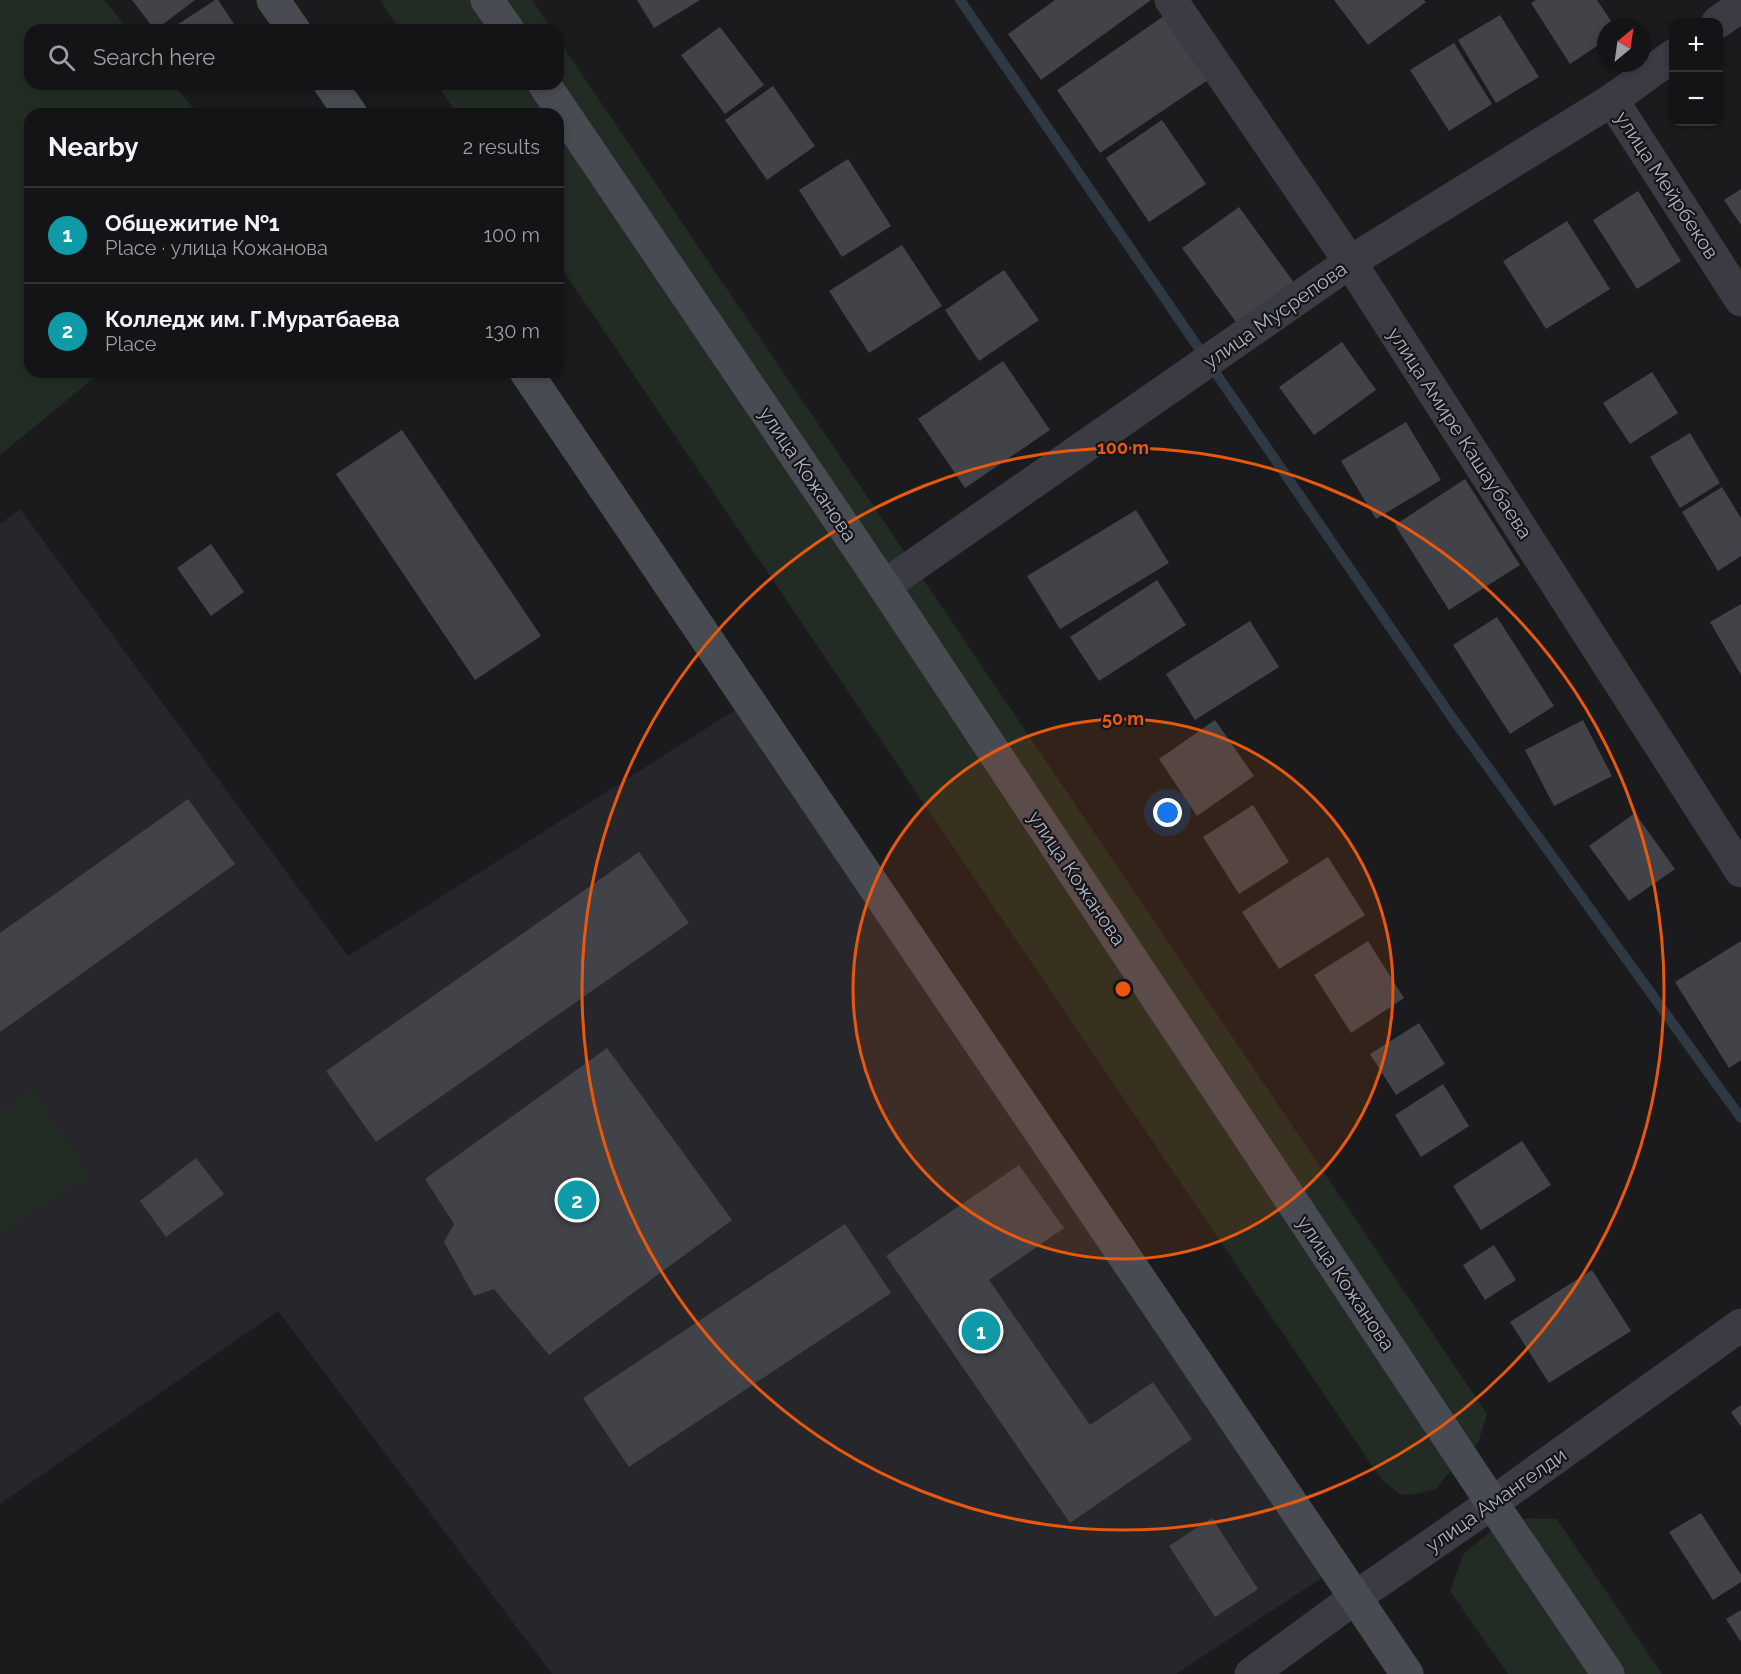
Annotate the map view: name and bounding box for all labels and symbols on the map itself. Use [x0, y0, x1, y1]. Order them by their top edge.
north arrow [1597, 18, 1651, 72]
street label: улица Мейрбеков [1610, 107, 1724, 263]
street label: улица Мусрепова [1199, 257, 1351, 373]
street label: улица Амире Кашаубаева [1383, 323, 1537, 543]
street label: улица Кожанова [754, 402, 862, 546]
text: 100 m [1097, 437, 1149, 458]
text: 50 m [1102, 708, 1144, 729]
your location [1153, 798, 1182, 827]
street label: улица Кожанова [1023, 806, 1131, 950]
centre of rings [1113, 979, 1133, 999]
pin: 2 [558, 1178, 596, 1222]
street label: улица Кожанова [1292, 1211, 1400, 1355]
pin: 1 [962, 1308, 1000, 1354]
street label: улица Амангелди [1421, 1443, 1571, 1557]

